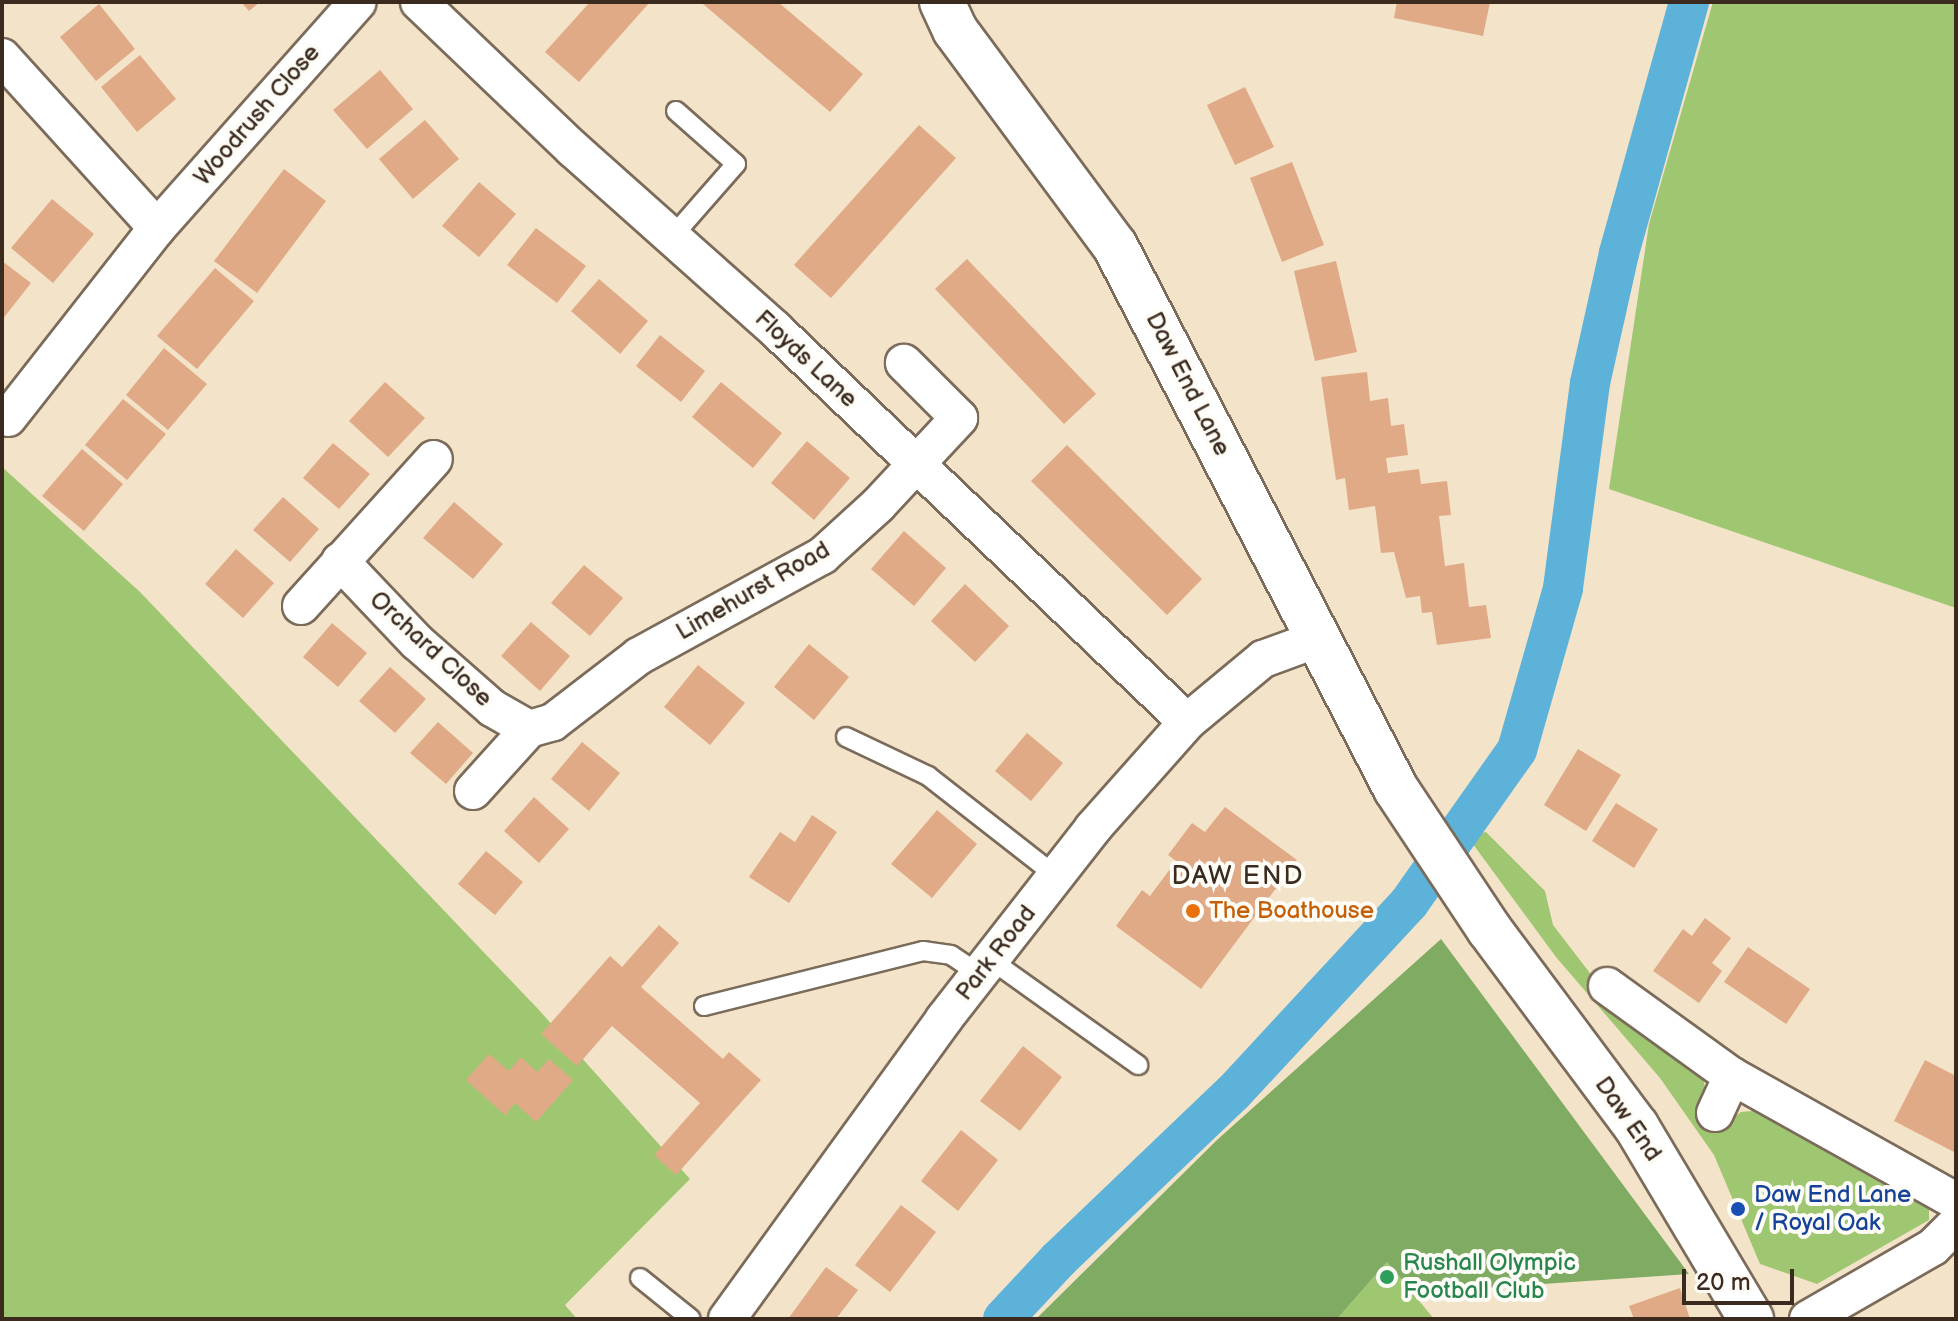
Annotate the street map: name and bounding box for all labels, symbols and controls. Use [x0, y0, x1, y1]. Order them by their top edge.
street label: Woodrush Close [188, 39, 326, 191]
street label: Floyds Lane [749, 304, 863, 414]
street label: Daw End Lane [1139, 307, 1237, 461]
street label: Limehurst Road [671, 535, 835, 647]
street label: Orchard Close [364, 585, 498, 713]
district label: DAW END [1172, 861, 1304, 893]
place label: The Boathouse [1209, 897, 1374, 925]
street label: Park Road [950, 900, 1042, 1006]
marker: The Boathouse [1184, 902, 1202, 920]
street label: Daw End [1589, 1071, 1667, 1167]
place label: Daw End Lane / Royal Oak [1754, 1181, 1911, 1237]
marker: Daw End Lane / Royal Oak [1729, 1200, 1747, 1218]
place label: Rushall Olympic Football Club [1403, 1249, 1576, 1305]
scale bar [1686, 1253, 1798, 1303]
marker: Rushall Olympic Football Club [1378, 1268, 1396, 1286]
text: 20 m [1696, 1268, 1751, 1297]

